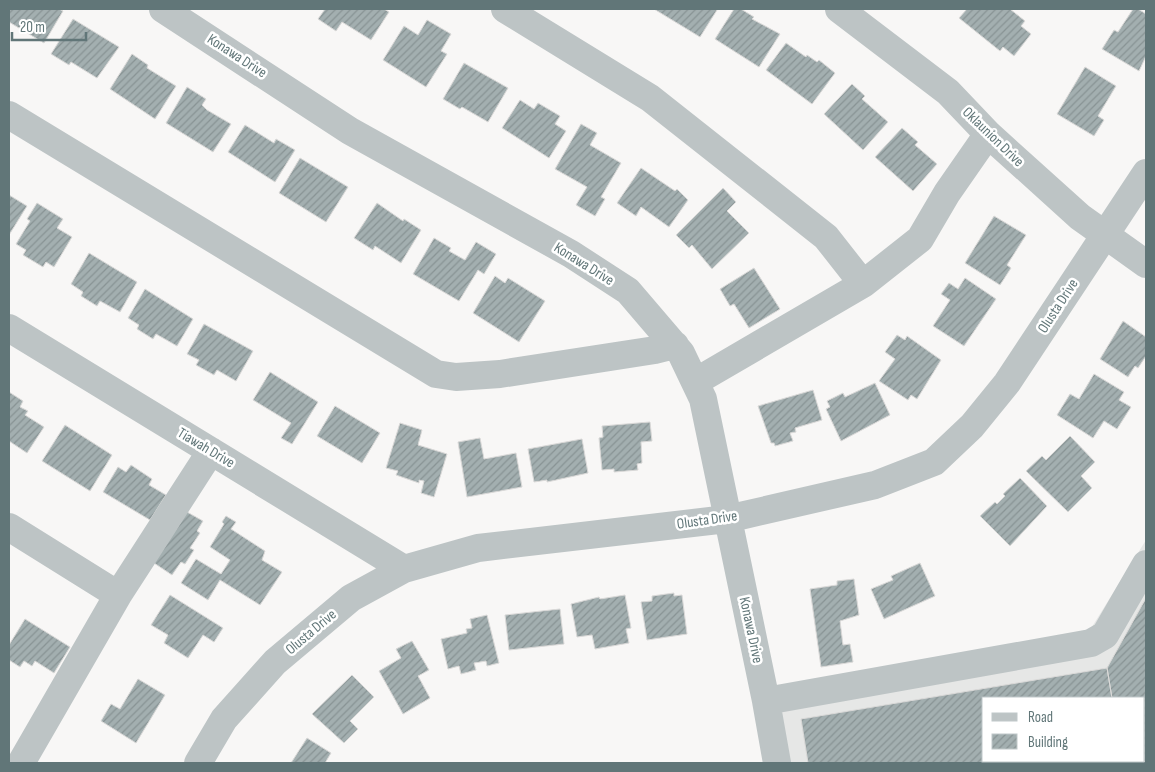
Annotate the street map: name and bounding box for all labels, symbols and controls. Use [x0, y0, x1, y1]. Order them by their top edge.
scale bar [12, 10, 86, 42]
text: 20 m [20, 18, 45, 37]
street label: Konawa Drive [204, 30, 270, 82]
street label: Oklaunion Drive [958, 103, 1028, 171]
street label: Konawa Drive [550, 238, 618, 290]
street label: Olusta Drive [1034, 275, 1082, 337]
street label: Tiawah Drive [174, 423, 238, 473]
street label: Olusta Drive [676, 506, 738, 534]
street label: Konawa Drive [735, 595, 767, 665]
street label: Olusta Drive [282, 605, 340, 659]
legend [982, 697, 1145, 762]
text: Road [1028, 708, 1053, 727]
text: Building [1028, 733, 1068, 752]

